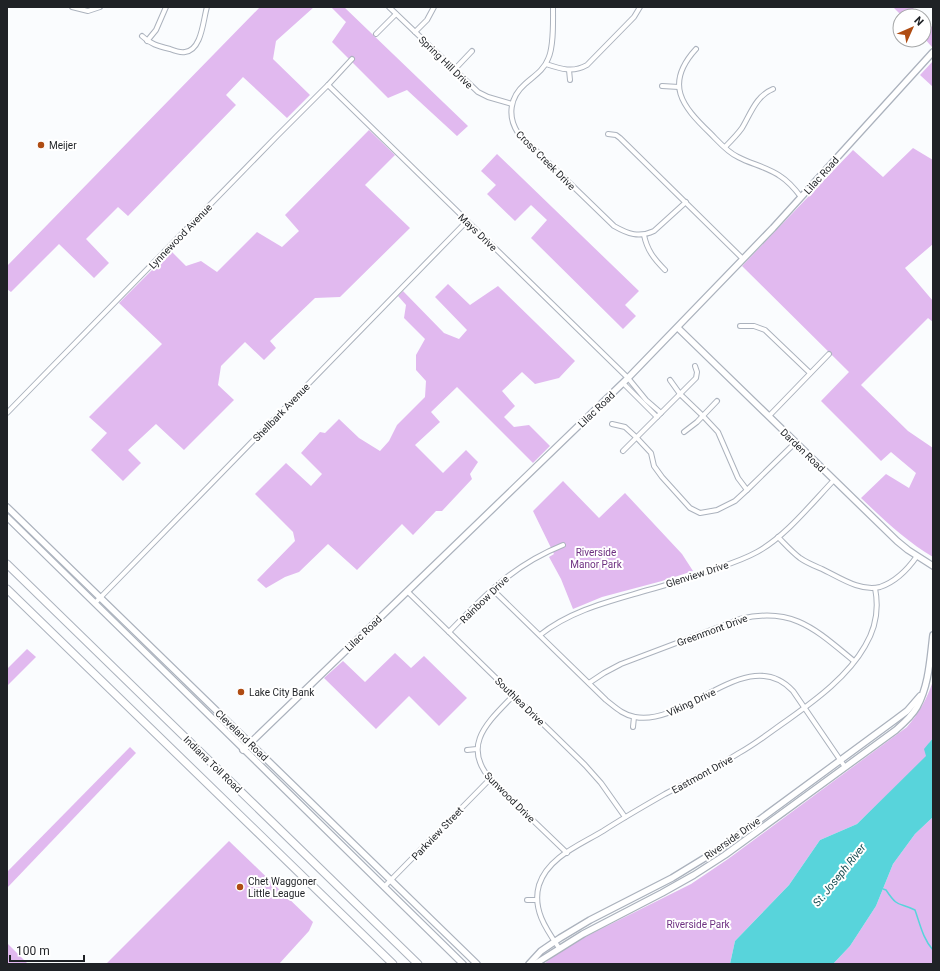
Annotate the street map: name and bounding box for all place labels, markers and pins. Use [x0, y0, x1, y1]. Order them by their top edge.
marker: Meijer [36, 140, 46, 150]
place label: Meijer [49, 140, 77, 151]
marker: Lake City Bank [236, 687, 246, 697]
place label: Lake City Bank [249, 687, 315, 698]
place label: Chet Waggoner Little League [248, 876, 317, 899]
marker: Chet Waggoner Little League [235, 882, 245, 892]

